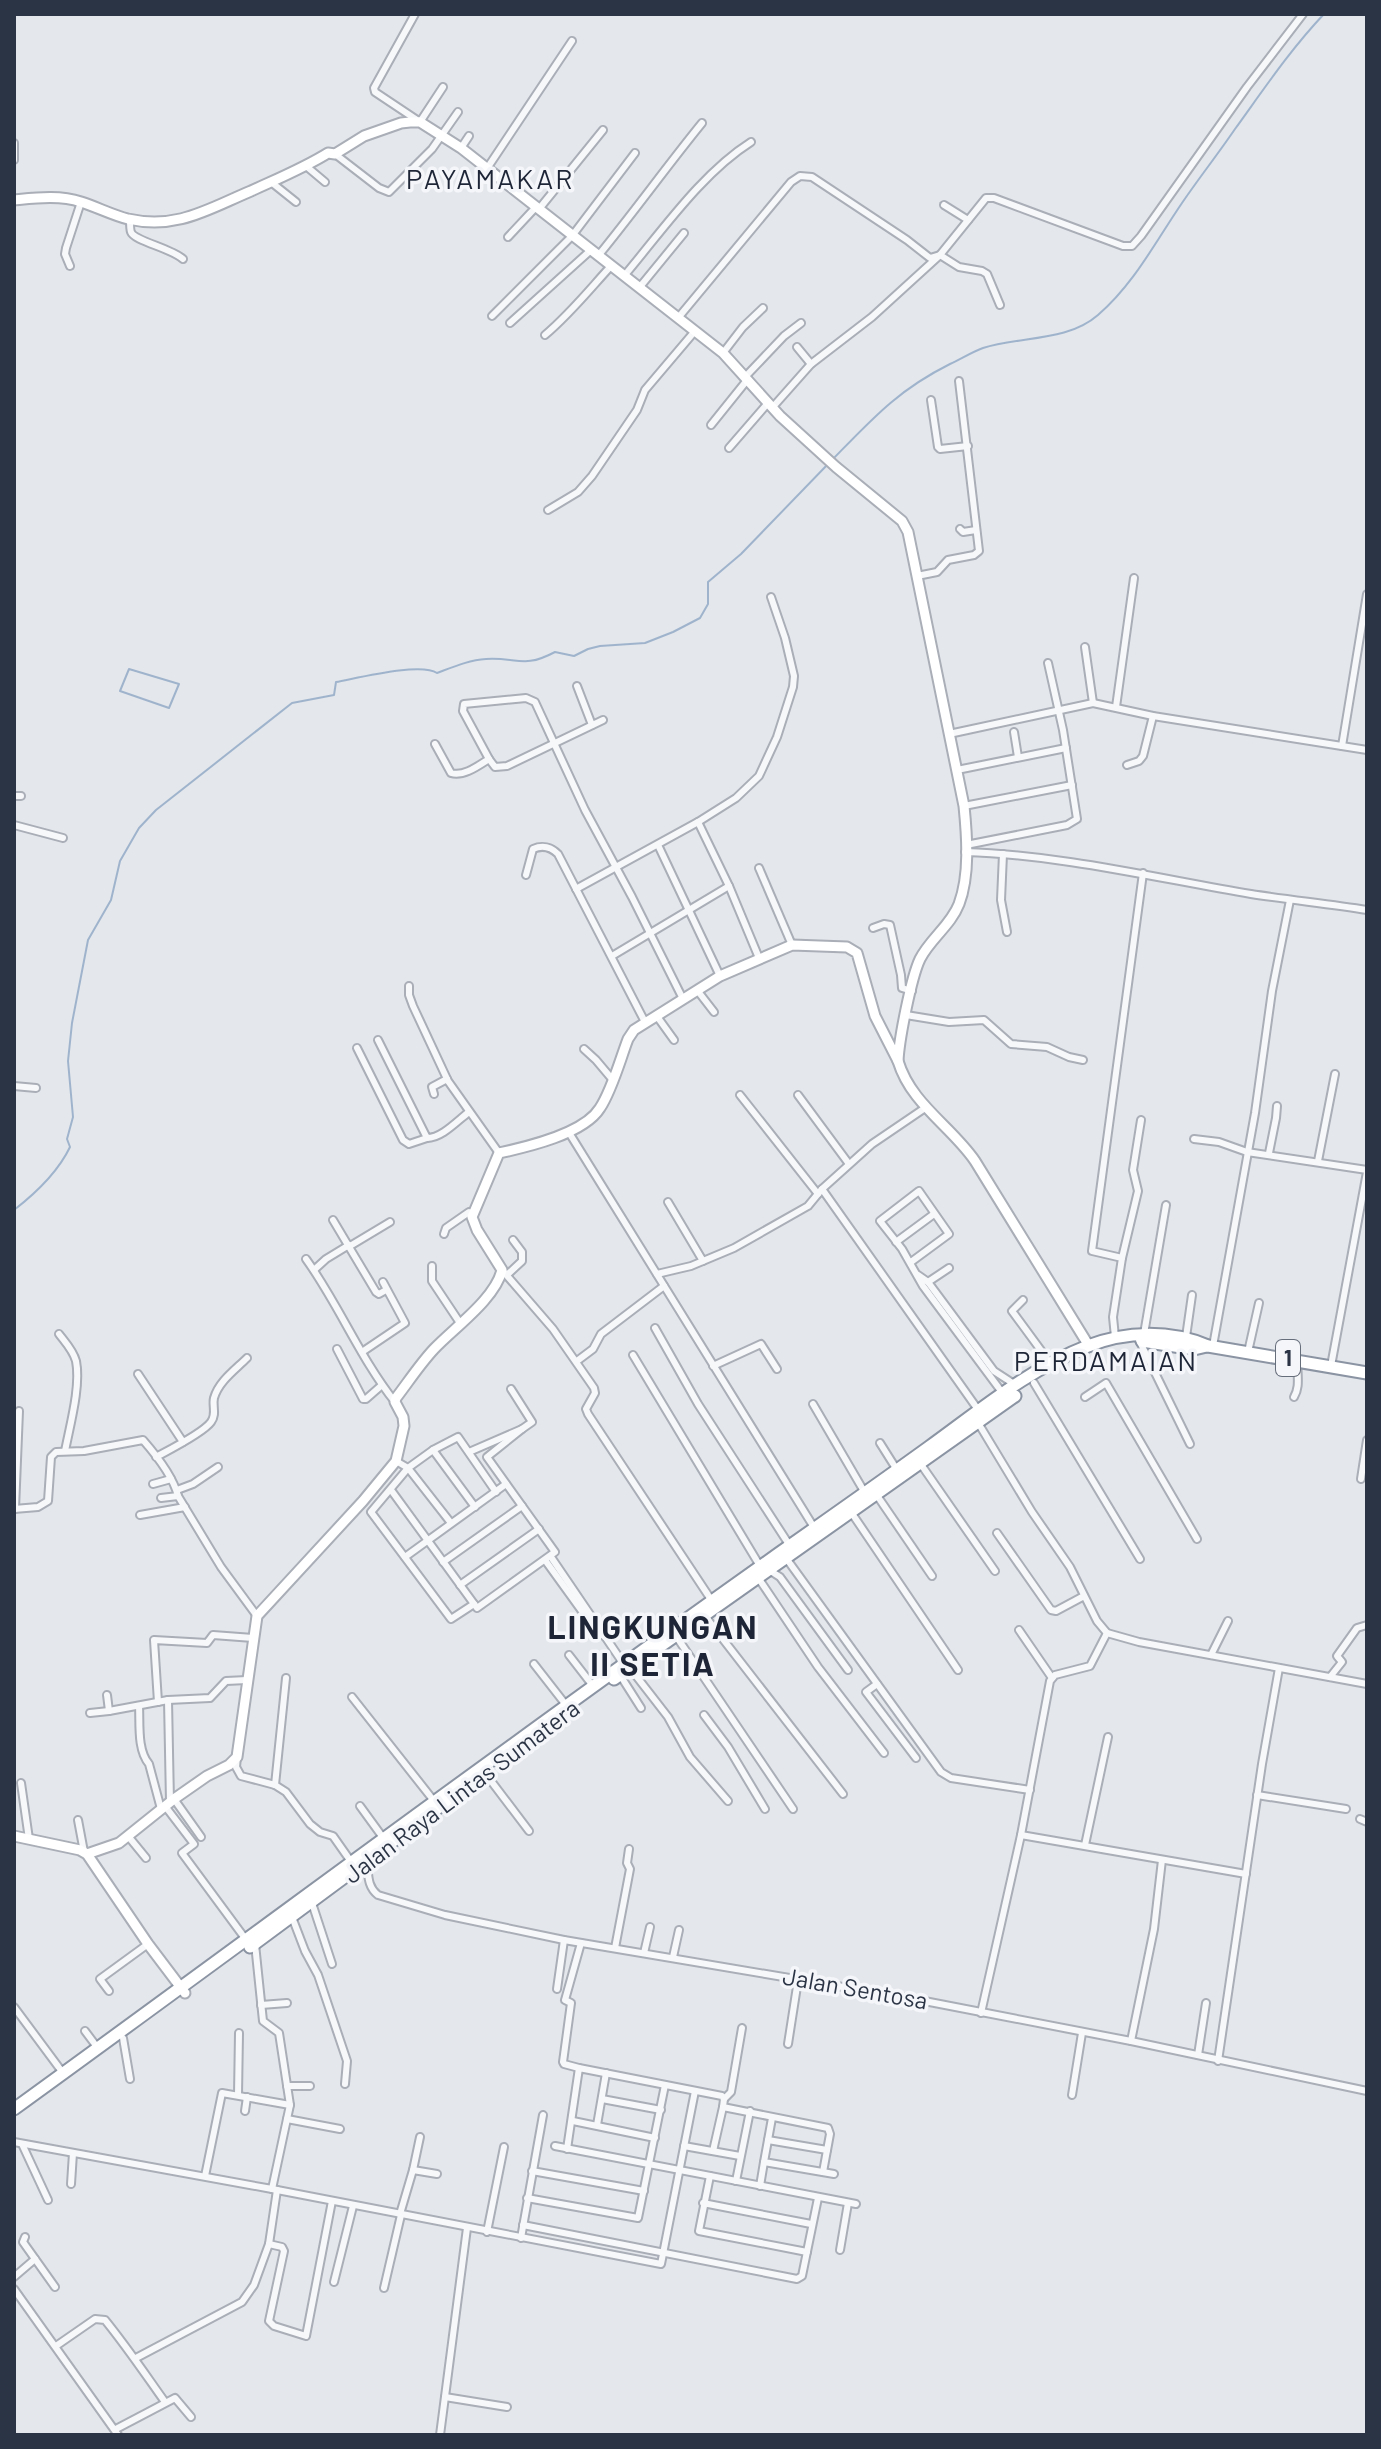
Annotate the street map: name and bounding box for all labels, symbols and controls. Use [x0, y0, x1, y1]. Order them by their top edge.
district label: PAYAMAKAR [406, 161, 574, 195]
road number: 1 [1276, 1340, 1300, 1376]
district label: PERDAMAIAN [1014, 1343, 1198, 1377]
district label: LINGKUNGAN II SETIA [548, 1607, 758, 1682]
street label: Jalan Raya Lintas Sumatera [338, 1693, 585, 1889]
street label: Jalan Sentosa [781, 1961, 930, 2015]

